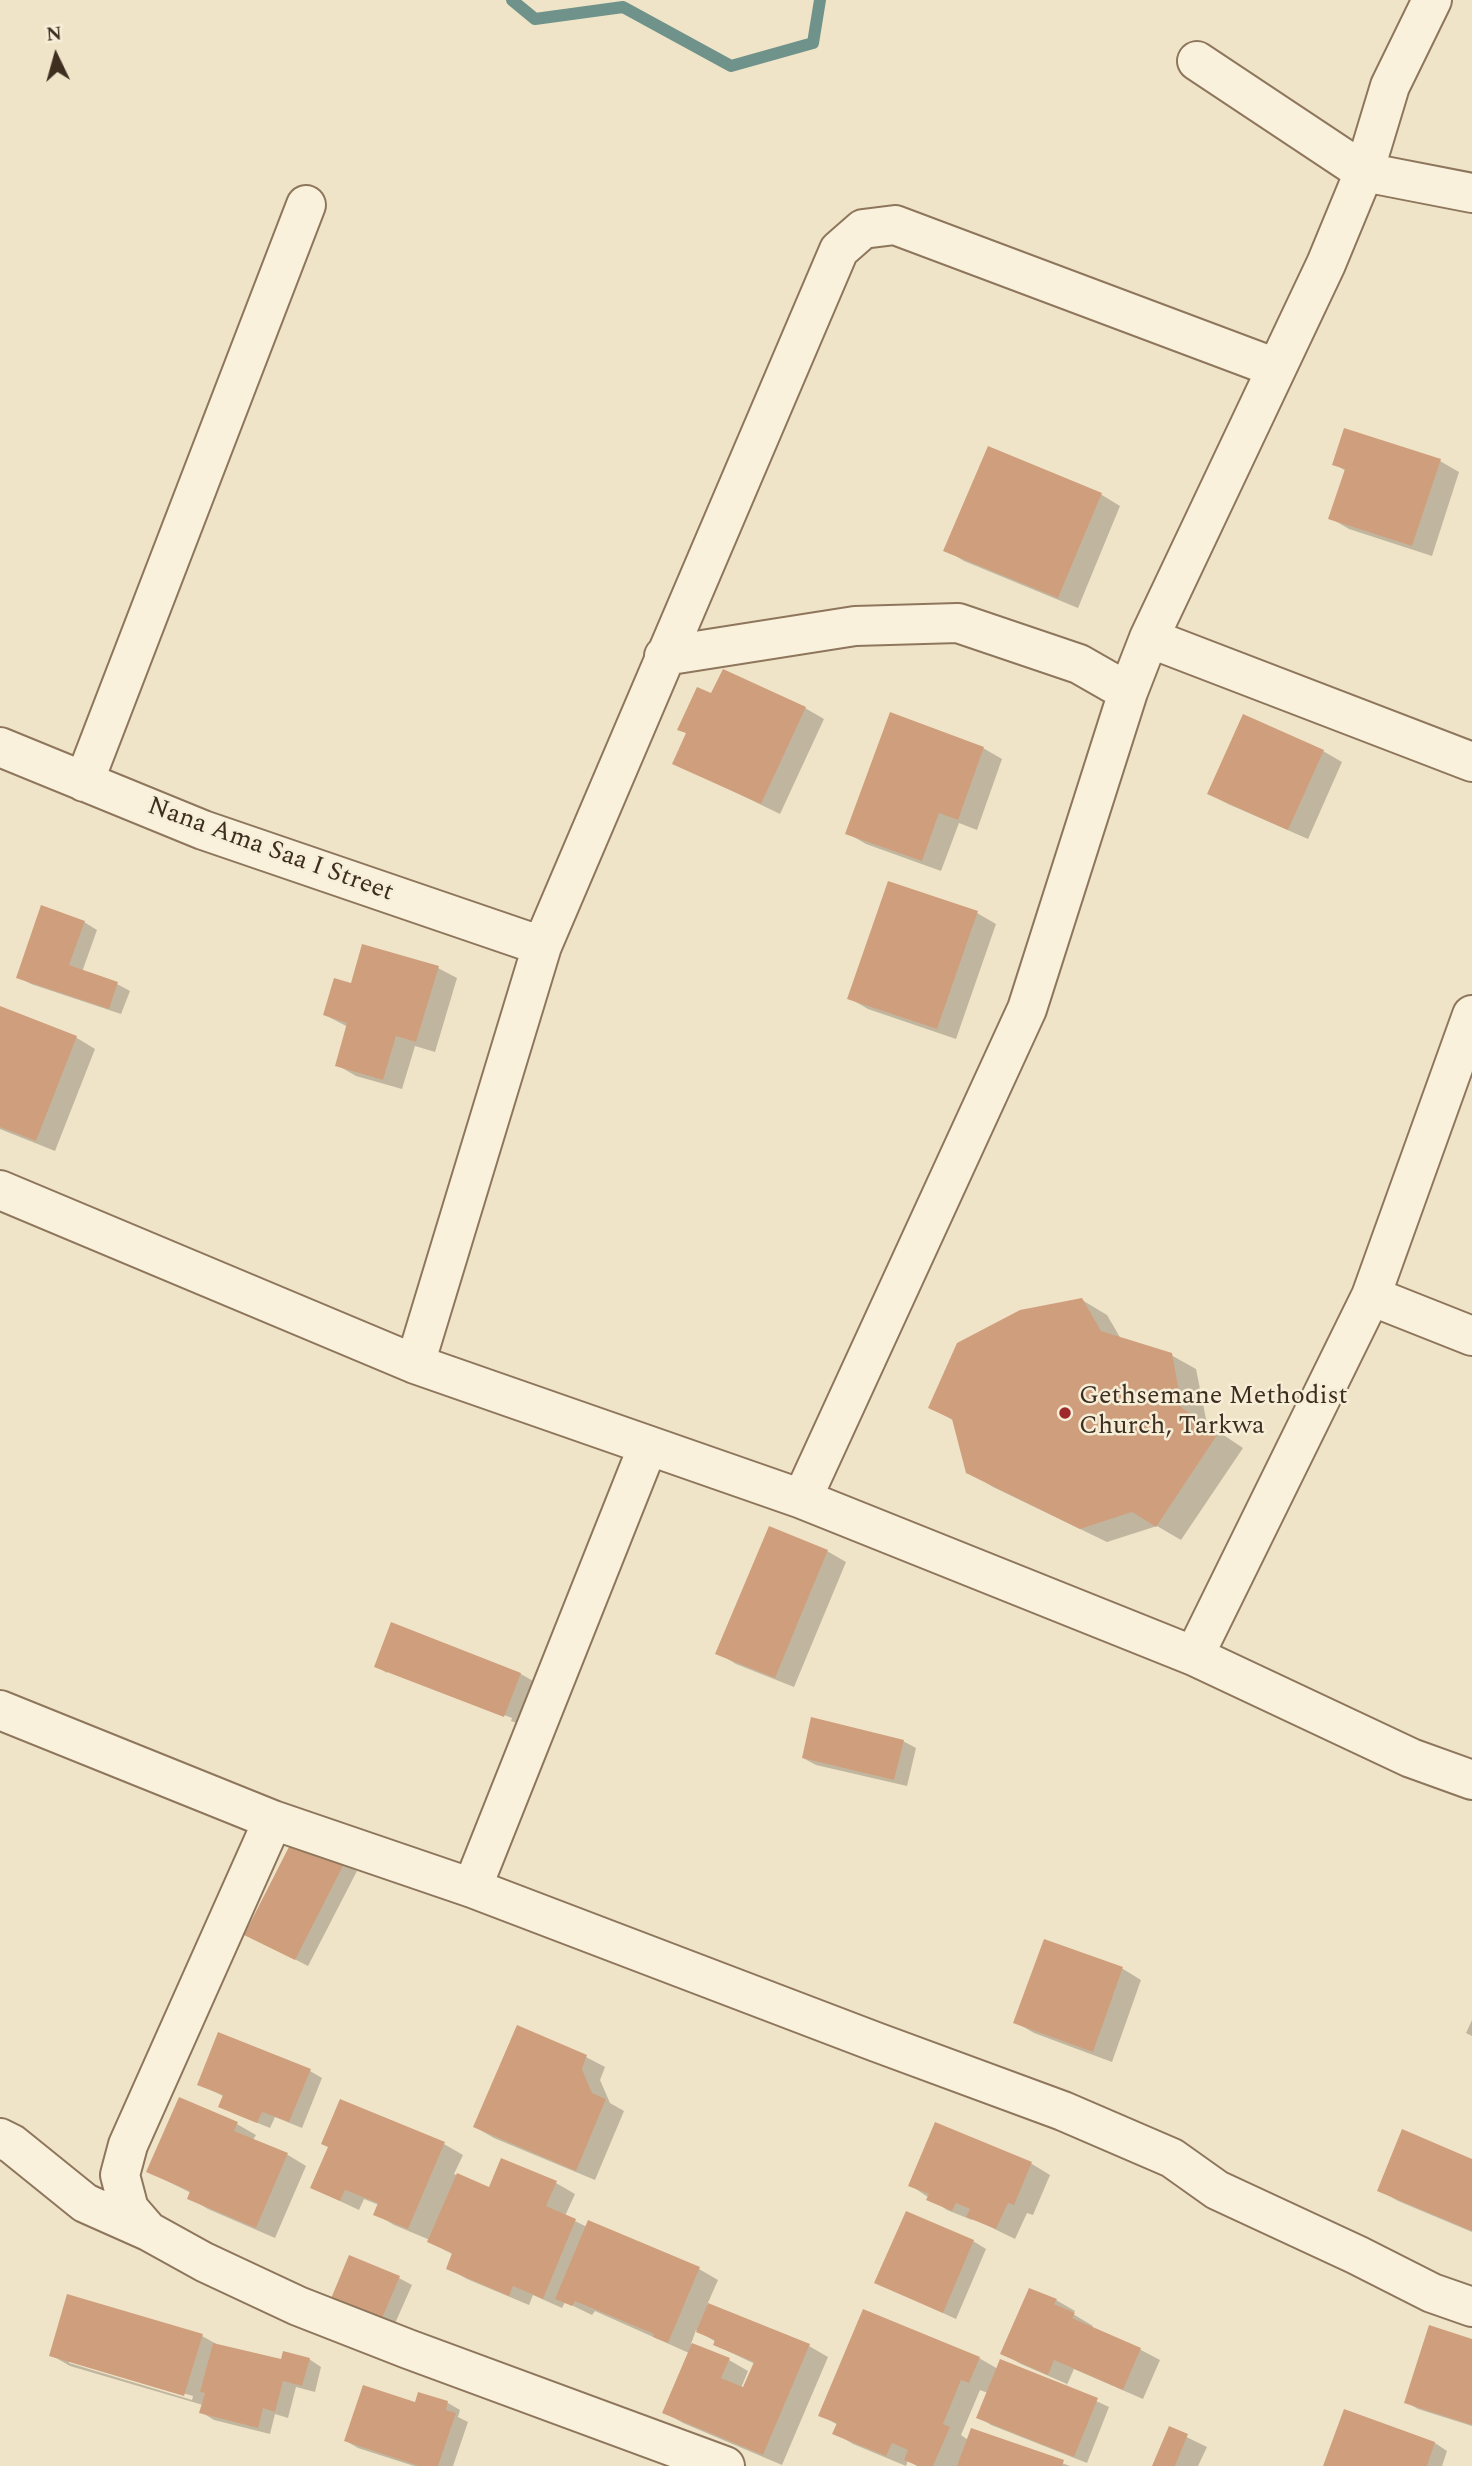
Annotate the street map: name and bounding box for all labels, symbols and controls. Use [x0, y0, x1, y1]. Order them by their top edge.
text: N [45, 19, 63, 50]
north arrow [21, 21, 91, 91]
street label: Nana Ama Saa I Street [143, 792, 397, 910]
place label: Gethsemane Methodist Church, Tarkwa [1079, 1382, 1348, 1444]
marker: Gethsemane Methodist Church, Tarkwa [1057, 1405, 1073, 1421]

